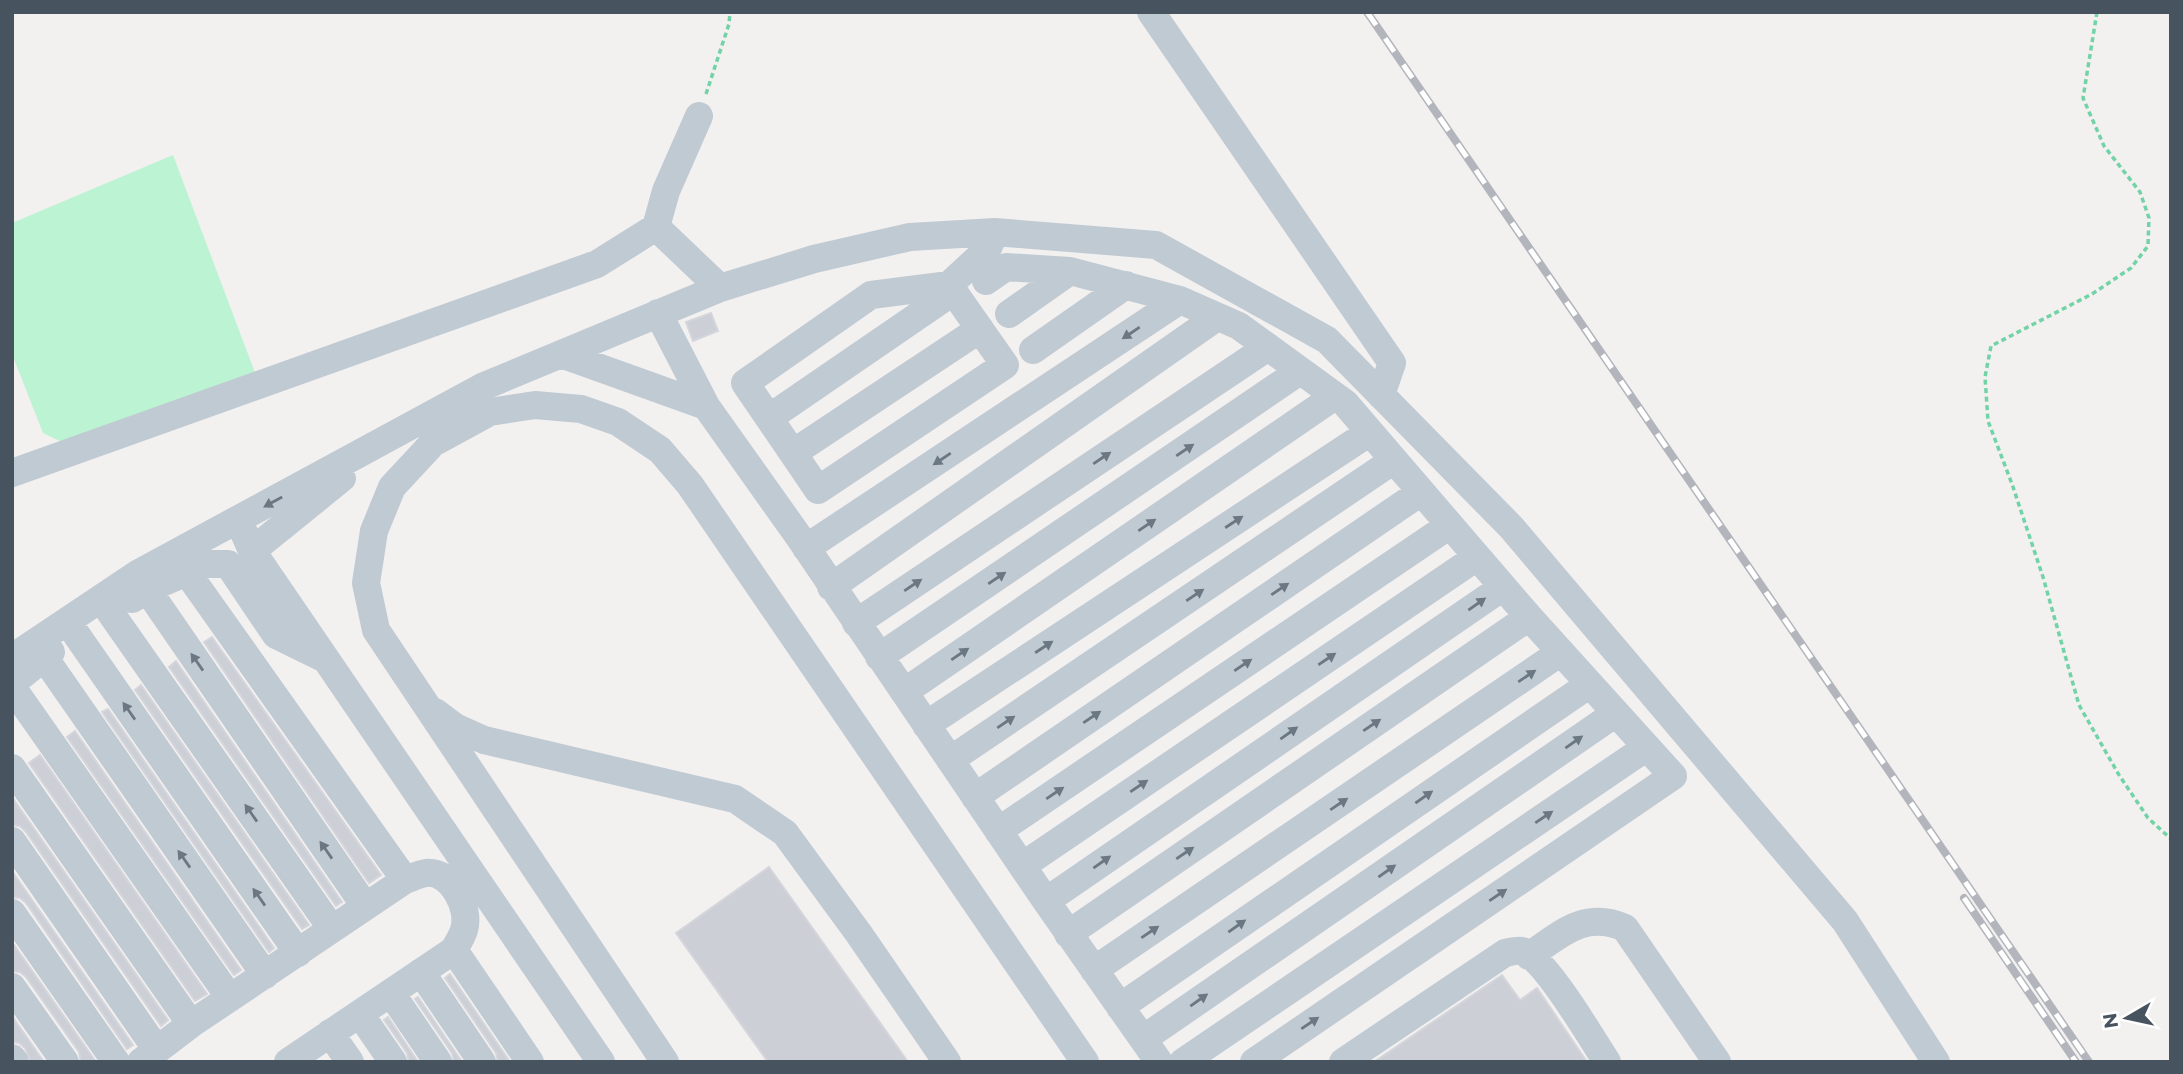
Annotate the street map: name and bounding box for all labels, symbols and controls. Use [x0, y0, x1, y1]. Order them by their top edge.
one-way arrow [1122, 326, 1140, 340]
one-way arrow [1175, 443, 1195, 456]
one-way arrow [932, 452, 951, 465]
one-way arrow [1092, 452, 1112, 465]
one-way arrow [263, 496, 282, 508]
one-way arrow [1224, 515, 1244, 528]
one-way arrow [1138, 519, 1157, 532]
one-way arrow [987, 571, 1007, 584]
one-way arrow [903, 579, 922, 592]
one-way arrow [1271, 582, 1289, 596]
one-way arrow [1185, 588, 1205, 601]
one-way arrow [1467, 598, 1487, 611]
one-way arrow [1035, 640, 1053, 654]
one-way arrow [951, 647, 969, 661]
one-way arrow [1318, 652, 1337, 665]
one-way arrow [190, 653, 204, 671]
one-way arrow [1234, 658, 1252, 672]
one-way arrow [1517, 670, 1536, 683]
one-way arrow [122, 702, 136, 720]
one-way arrow [1083, 710, 1101, 724]
one-way arrow [997, 716, 1016, 729]
one-way arrow [1363, 718, 1382, 731]
one-way arrow [1280, 727, 1299, 740]
one-way arrow [1565, 735, 1583, 749]
one-way arrow [1130, 779, 1148, 793]
one-way arrow [1045, 787, 1064, 800]
one-way arrow [1415, 790, 1433, 804]
one-way arrow [1329, 798, 1348, 811]
one-way arrow [244, 804, 258, 822]
one-way arrow [1535, 810, 1553, 824]
one-way arrow [319, 841, 333, 859]
one-way arrow [1176, 846, 1194, 860]
one-way arrow [177, 850, 191, 868]
one-way arrow [1093, 855, 1111, 869]
one-way arrow [1377, 865, 1396, 878]
one-way arrow [252, 888, 266, 906]
one-way arrow [1489, 889, 1508, 902]
one-way arrow [1228, 919, 1246, 933]
one-way arrow [1141, 926, 1160, 939]
north arrow [2092, 983, 2162, 1053]
one-way arrow [1190, 993, 1208, 1007]
text: N [2098, 1011, 2123, 1030]
one-way arrow [1301, 1017, 1320, 1030]

